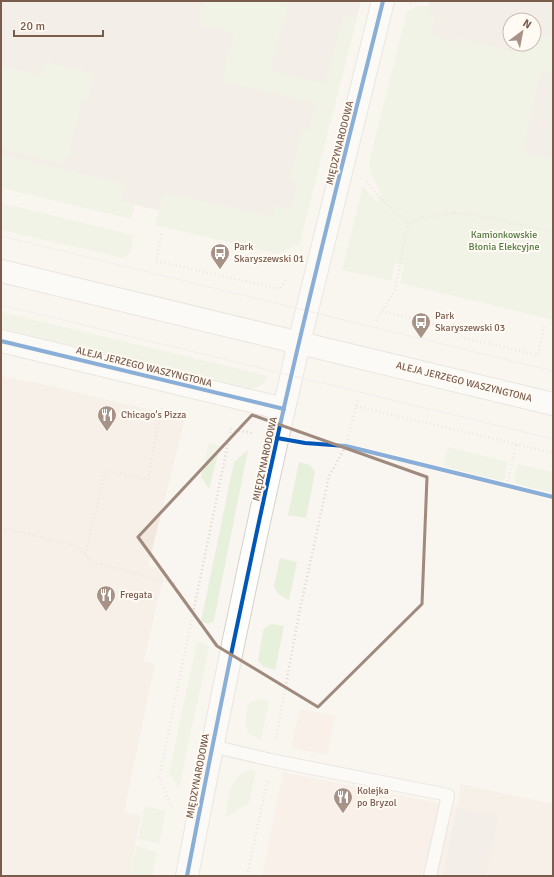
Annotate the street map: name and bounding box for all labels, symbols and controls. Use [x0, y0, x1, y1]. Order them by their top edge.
scale bar [14, 12, 103, 38]
north arrow [502, 12, 542, 52]
text: N [520, 16, 534, 31]
text: 20 m [20, 19, 45, 34]
street label: MIĘDZYNARODOWA [324, 100, 356, 186]
park label: Kamionkowskie Błonia Elekcyjne [468, 229, 540, 253]
place label: Park Skaryszewski 01 [234, 241, 304, 265]
bus stop icon: Park Skaryszewski 01 [209, 242, 231, 270]
place label: Park Skaryszewski 03 [435, 310, 505, 334]
bus stop icon: Park Skaryszewski 03 [410, 311, 432, 339]
street label: ALEJA JERZEGO WASZYNGTONA [75, 344, 213, 390]
street label: ALEJA JERZEGO WASZYNGTONA [395, 359, 533, 405]
restaurant icon: Chicago's Pizza [96, 404, 118, 432]
place label: Chicago's Pizza [121, 409, 186, 421]
street label: MIĘDZYNARODOWA [250, 416, 280, 502]
restaurant icon: Fregata [95, 584, 117, 612]
place label: Fregata [120, 589, 152, 601]
street label: MIĘDZYNARODOWA [184, 732, 212, 820]
place label: Kolejka po Bryzol [357, 785, 397, 809]
restaurant icon: Kolejka po Bryzol [332, 786, 354, 814]

